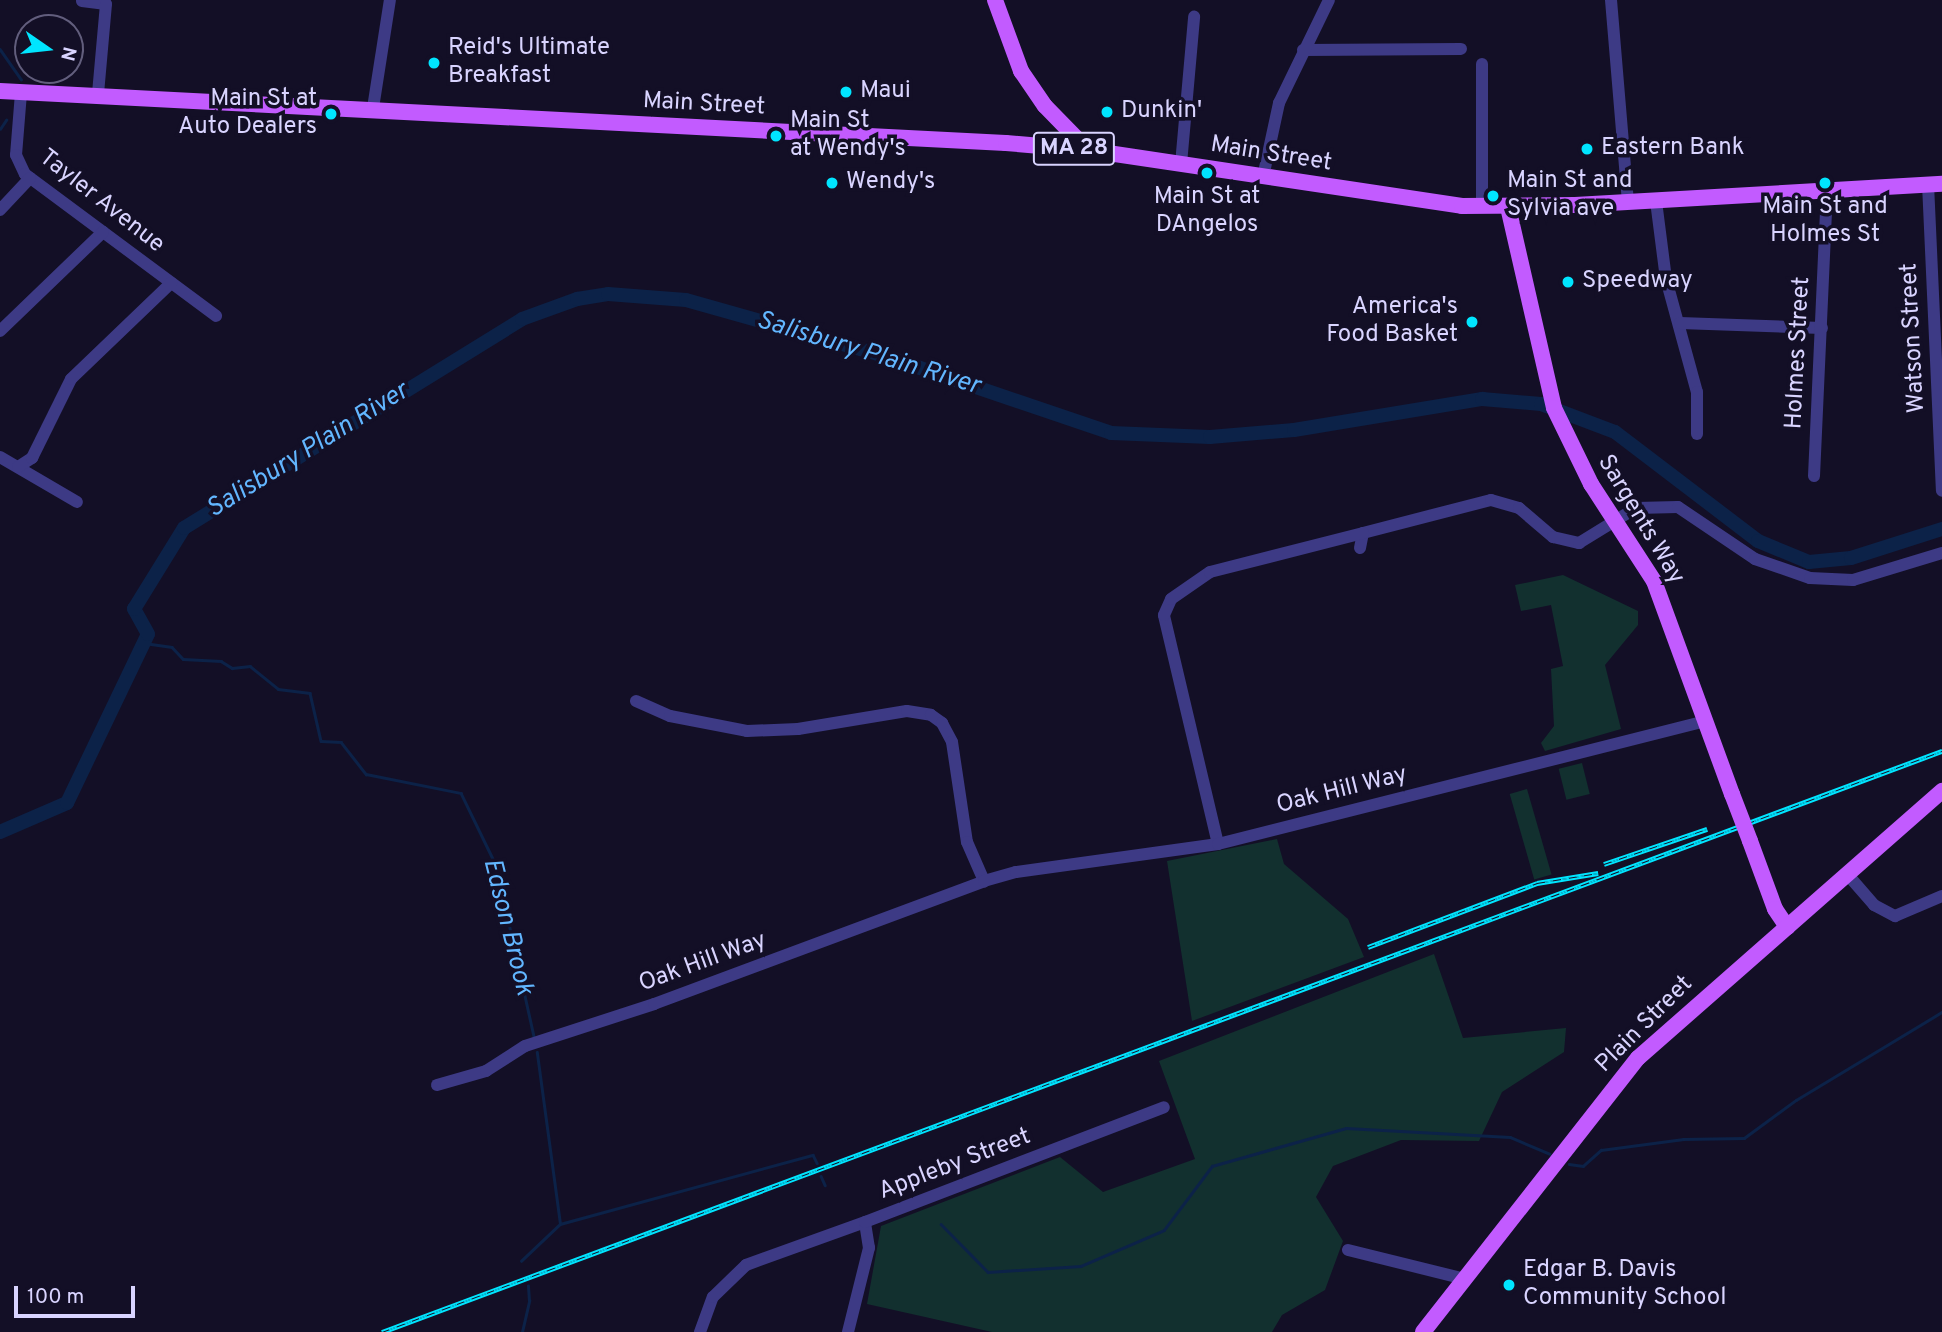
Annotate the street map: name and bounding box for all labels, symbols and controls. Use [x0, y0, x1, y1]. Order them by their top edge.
north arrow [14, 14, 84, 84]
place label: Reid's Ultimate Breakfast [448, 35, 610, 91]
text: N [54, 44, 81, 63]
marker: Reid's Ultimate Breakfast [426, 55, 442, 71]
place label: Maui [860, 78, 911, 106]
marker: Maui [838, 84, 854, 100]
place label: Main St at Auto Dealers [178, 86, 317, 142]
street label: Main Street [642, 87, 766, 123]
place label: Dunkin' [1121, 98, 1202, 126]
marker: Dunkin' [1099, 104, 1115, 120]
marker: Main St at Auto Dealers [323, 106, 339, 122]
place label: Main St at Wendy's [790, 108, 906, 164]
marker: Main St at Wendy's [768, 128, 784, 144]
road number: MA 28 [1032, 130, 1116, 168]
street label: Main Street [1208, 131, 1334, 179]
place label: Eastern Bank [1601, 135, 1744, 163]
marker: Eastern Bank [1579, 141, 1595, 157]
street label: Tayler Avenue [32, 144, 170, 260]
marker: Main St at DAngelos [1199, 165, 1215, 181]
place label: Main St and Sylvia ave [1507, 168, 1633, 224]
place label: Wendy's [846, 169, 935, 197]
marker: Wendy's [824, 175, 840, 191]
marker: Main St and Holmes St [1817, 175, 1833, 191]
place label: Main St at DAngelos [1154, 184, 1260, 240]
marker: Main St and Sylvia ave [1485, 188, 1501, 204]
place label: Main St and Holmes St [1762, 194, 1888, 250]
street label: Watson Street [1896, 262, 1932, 414]
place label: Speedway [1582, 268, 1693, 296]
marker: Speedway [1560, 274, 1576, 290]
street label: Holmes Street [1781, 276, 1817, 430]
place label: America's Food Basket [1326, 294, 1458, 350]
water label: Salisbury Plain River [753, 305, 983, 403]
marker: America's Food Basket [1464, 314, 1480, 330]
water label: Salisbury Plain River [201, 376, 415, 526]
street label: Sargents Way [1590, 450, 1690, 590]
street label: Oak Hill Way [1273, 761, 1411, 821]
water label: Edson Brook [475, 855, 539, 999]
street label: Oak Hill Way [635, 927, 771, 999]
street label: Plain Street [1590, 970, 1700, 1080]
street label: Appleby Street [875, 1123, 1035, 1207]
place label: Edgar B. Davis Community School [1523, 1257, 1726, 1313]
scale bar [18, 1272, 138, 1316]
marker: Edgar B. Davis Community School [1501, 1277, 1517, 1293]
text: 100 m [27, 1284, 84, 1311]

